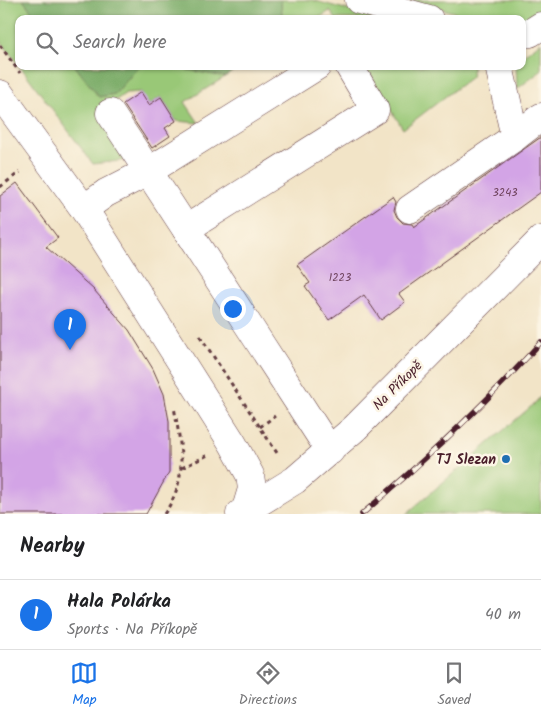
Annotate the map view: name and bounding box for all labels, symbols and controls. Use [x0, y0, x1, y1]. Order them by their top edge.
search box [15, 15, 526, 70]
text: Search here [73, 28, 167, 58]
icon: search [33, 29, 61, 57]
house number: 3243 [492, 184, 518, 202]
house number: 1223 [329, 269, 351, 287]
your location [220, 296, 246, 322]
pin: 1 [54, 309, 86, 350]
street label: Na Příkopě [368, 355, 428, 416]
place label: TJ Slezan [436, 449, 496, 471]
marker: TJ Slezan [500, 453, 512, 465]
text: Nearby [20, 530, 85, 563]
text: Hala Polárka [67, 587, 171, 617]
text: 1 [34, 602, 38, 627]
text: 40 m [485, 602, 521, 627]
text: Sports · Na Příkopě [67, 617, 197, 642]
tab: Map [70, 659, 98, 711]
tab: Directions [239, 659, 297, 711]
tab: Saved [437, 659, 471, 711]

